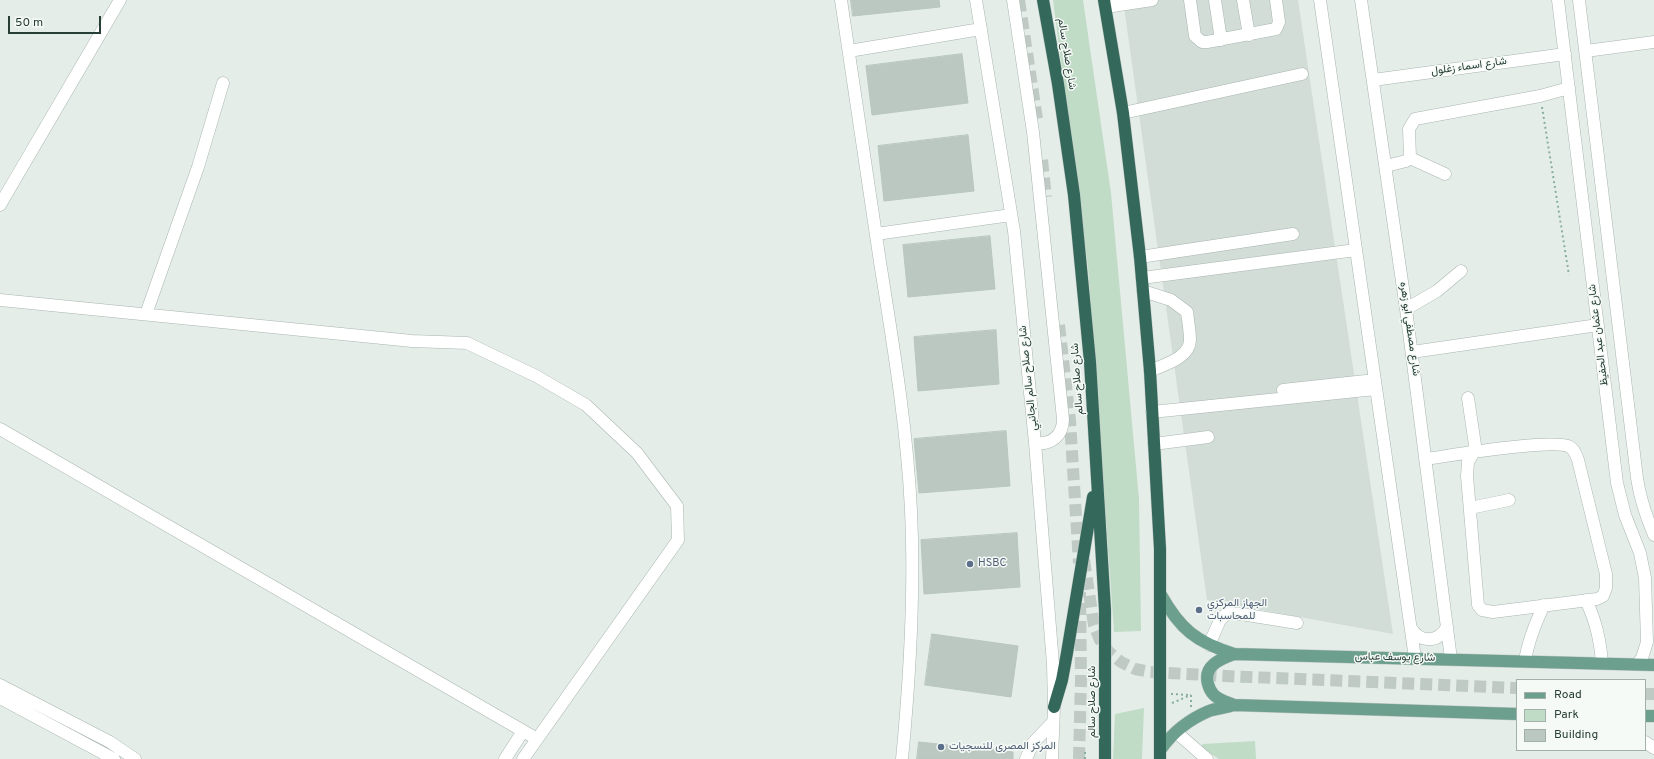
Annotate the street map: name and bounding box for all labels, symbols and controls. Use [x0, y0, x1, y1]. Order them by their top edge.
scale bar [10, 8, 103, 34]
text: 50 m [15, 15, 43, 31]
street label: شارع صلاح سالم [1054, 17, 1078, 91]
street label: شارع اسماء زغلول [1430, 55, 1508, 79]
street label: شارع مصطفي ابو زهره [1396, 281, 1422, 377]
street label: شارع عثمان عبد الحفيظ [1586, 283, 1612, 387]
street label: شارع صلاح سالم الجانبي [1017, 325, 1041, 431]
street label: شارع صلاح سالم [1069, 343, 1087, 415]
place label: HSBC [978, 557, 1007, 571]
marker: HSBC [965, 559, 975, 569]
place label: الجهاز المركزي للمحاسبات [1207, 597, 1267, 623]
marker: الجهاز المركزي للمحاسبات [1194, 605, 1204, 615]
street label: شارع يوسف عباس [1355, 651, 1435, 665]
street label: شارع صلاح سالم [1086, 666, 1100, 738]
legend [1516, 679, 1646, 751]
text: Road [1554, 687, 1582, 703]
text: Park [1554, 707, 1579, 723]
text: Building [1554, 727, 1598, 743]
place label: المركز المصرى للنسجيات [949, 740, 1056, 754]
marker: المركز المصرى للنسجيات [936, 742, 946, 752]

